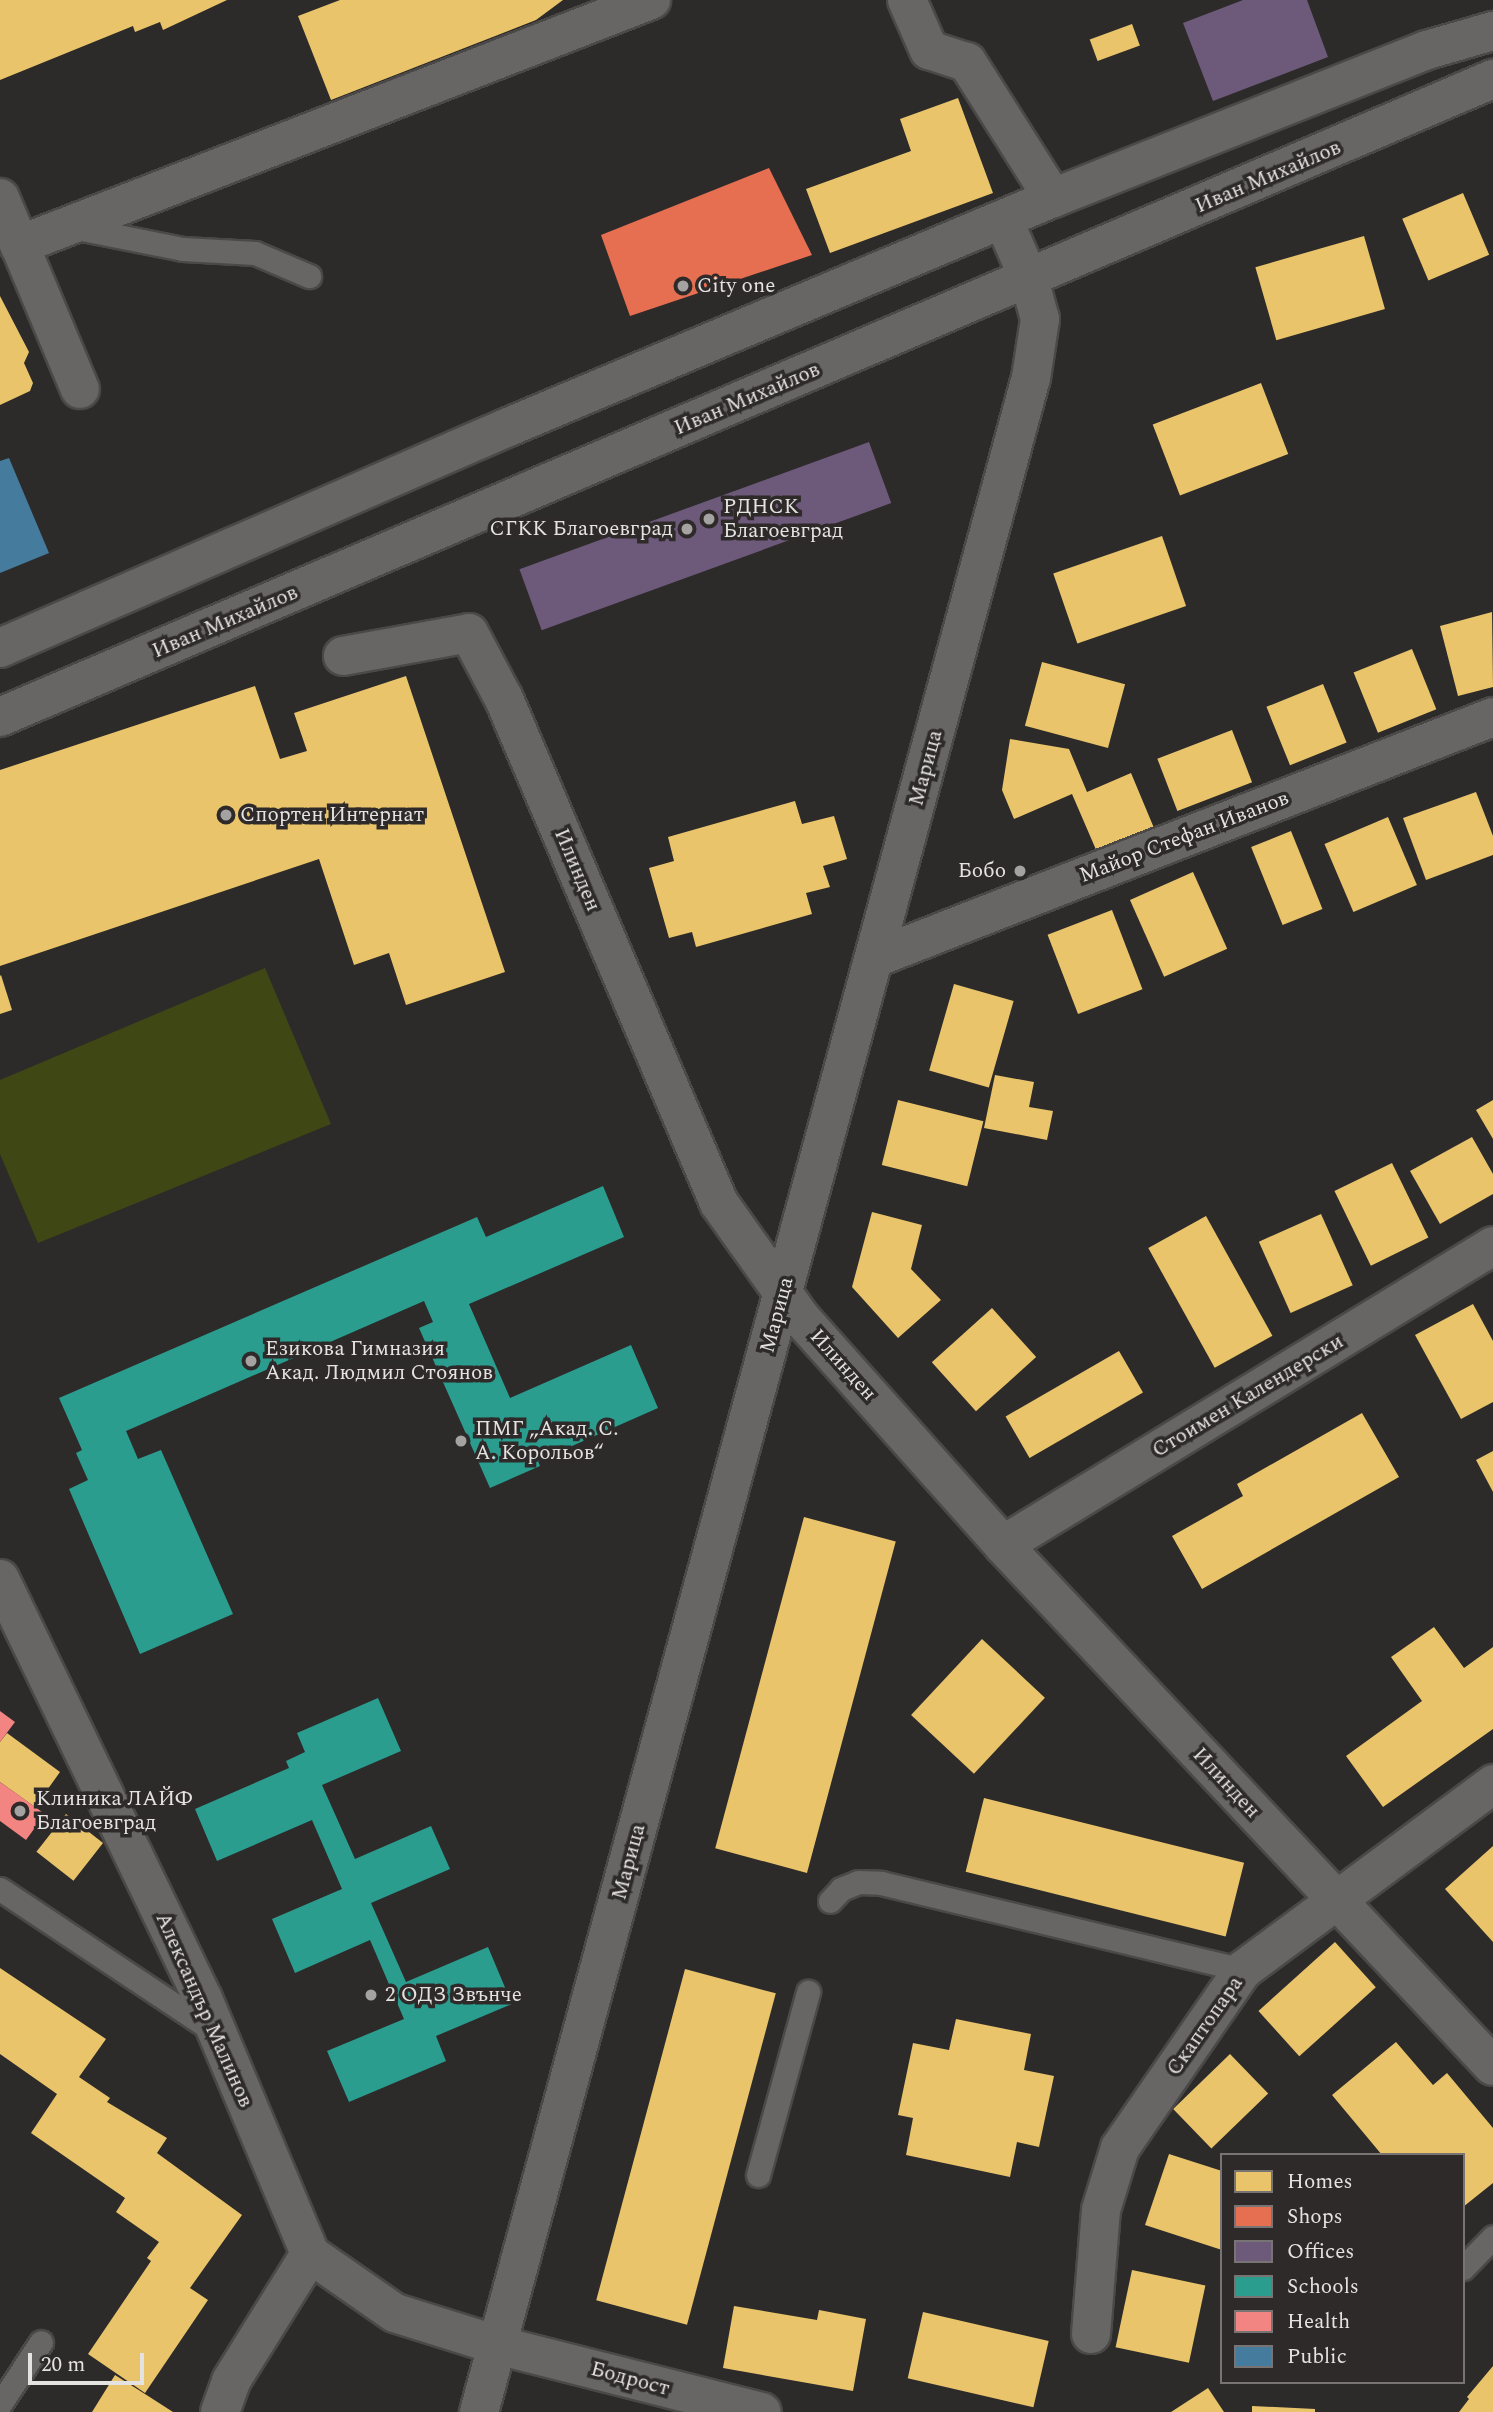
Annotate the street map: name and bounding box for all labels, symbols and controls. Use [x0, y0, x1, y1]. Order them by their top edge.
street label: Иван Михайлов [1191, 135, 1345, 219]
place label: City one [697, 273, 775, 299]
marker: City one [675, 278, 691, 294]
street label: Иван Михайлов [670, 357, 824, 441]
place label: РДНСК Благоевград [723, 494, 843, 544]
marker: РДНСК Благоевград [701, 511, 717, 527]
place label: СГКК Благоевград [489, 516, 673, 542]
marker: СГКК Благоевград [679, 521, 695, 537]
street label: Иван Михайлов [148, 580, 302, 664]
street label: Марица [904, 727, 948, 809]
street label: Майор Стефан Иванов [1076, 785, 1292, 889]
place label: Спортен Интернат [240, 802, 424, 828]
marker: Спортен Интернат [218, 807, 234, 823]
street label: Илинден [548, 825, 606, 915]
place label: Бобо [958, 858, 1006, 884]
marker: Бобо [1012, 863, 1028, 879]
street label: Марица [755, 1274, 799, 1356]
street label: Илинден [804, 1324, 882, 1406]
street label: Стоимен Календерски [1148, 1329, 1348, 1463]
place label: Езикова Гимназия Акад. Людмил Стоянов [265, 1336, 493, 1386]
marker: Езикова Гимназия Акад. Людмил Стоянов [243, 1353, 259, 1369]
place label: ПМГ „Акад. С. А. Корольов“ [475, 1416, 619, 1466]
marker: ПМГ „Акад. С. А. Корольов“ [453, 1433, 469, 1449]
street label: Илинден [1187, 1742, 1265, 1824]
place label: Клиника ЛАЙФ Благоевград [36, 1786, 193, 1836]
marker: Клиника ЛАЙФ Благоевград [10, 1801, 30, 1821]
street label: Марица [607, 1821, 651, 1903]
street label: Александър Малинов [150, 1909, 258, 2111]
street label: Скаптопара [1162, 1971, 1248, 2081]
place label: 2 ОДЗ Звънче [385, 1982, 522, 2008]
marker: 2 ОДЗ Звънче [363, 1987, 379, 2003]
legend [1220, 2153, 1465, 2384]
text: Homes [1287, 2166, 1353, 2198]
text: Shops [1287, 2201, 1343, 2233]
text: Offices [1287, 2236, 1354, 2268]
text: Schools [1287, 2271, 1359, 2303]
text: Health [1287, 2306, 1350, 2338]
scale bar [32, 2338, 147, 2382]
text: Public [1287, 2341, 1347, 2373]
text: 20 m [41, 2349, 85, 2381]
street label: Бодрост [588, 2356, 672, 2402]

